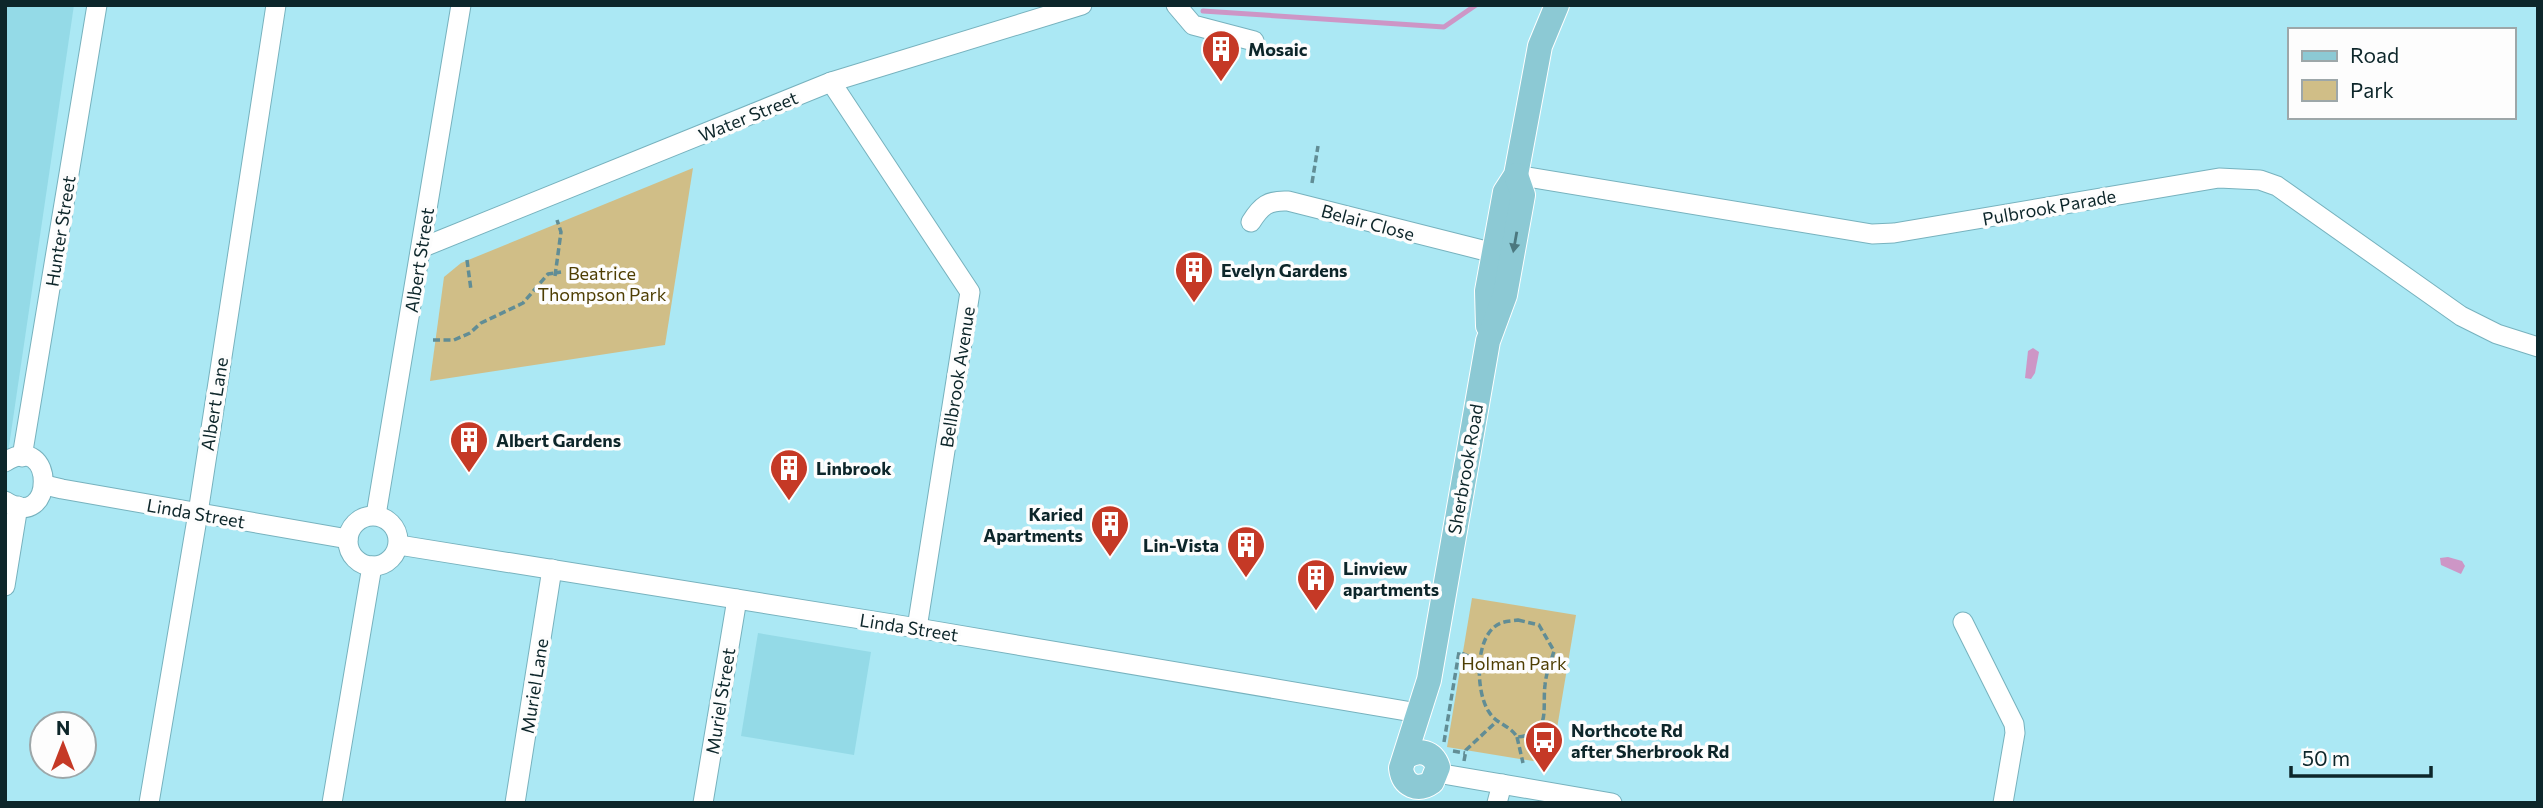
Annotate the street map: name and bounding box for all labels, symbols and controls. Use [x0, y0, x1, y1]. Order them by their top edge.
building icon: Mosaic [1200, 28, 1242, 83]
legend [2288, 28, 2515, 119]
place label: Mosaic [1248, 38, 1308, 60]
text: Road [2350, 42, 2399, 67]
text: Park [2350, 77, 2394, 102]
street label: Water Street [695, 86, 801, 146]
street label: Hunter Street [40, 174, 80, 288]
street label: Pulbrook Parade [1981, 184, 2117, 230]
street label: Belair Close [1319, 199, 1417, 245]
street label: Albert Street [400, 206, 438, 314]
one-way arrow [1509, 231, 1520, 253]
building icon: Evelyn Gardens [1173, 249, 1215, 304]
place label: Evelyn Gardens [1221, 259, 1347, 281]
park label: Beatrice Thompson Park [537, 262, 667, 305]
street label: Bellbrook Avenue [935, 305, 979, 449]
street label: Albert Lane [196, 356, 232, 452]
street label: Sherbrook Road [1443, 402, 1487, 536]
building icon: Albert Gardens [448, 419, 490, 474]
place label: Albert Gardens [496, 429, 621, 451]
building icon: Linbrook [768, 447, 810, 502]
place label: Linbrook [816, 457, 892, 479]
street label: Linda Street [145, 494, 247, 532]
place label: Karied Apartments [983, 503, 1083, 546]
building icon: Karied Apartments [1089, 503, 1131, 558]
building icon: Lin-Vista [1225, 524, 1267, 579]
place label: Lin-Vista [1143, 534, 1219, 556]
building icon: Linview apartments [1295, 557, 1337, 612]
place label: Linview apartments [1343, 557, 1439, 600]
street label: Linda Street [858, 608, 960, 646]
street label: Muriel Lane [516, 637, 552, 735]
street label: Muriel Street [701, 646, 739, 756]
park label: Holman Park [1461, 652, 1567, 674]
north arrow [28, 710, 98, 780]
text: N [56, 716, 70, 739]
bus stop icon: Northcote Rd after Sherbrook Rd [1523, 719, 1565, 774]
place label: Northcote Rd after Sherbrook Rd [1571, 719, 1729, 762]
scale bar [2291, 734, 2431, 778]
text: 50 m [2302, 745, 2350, 770]

